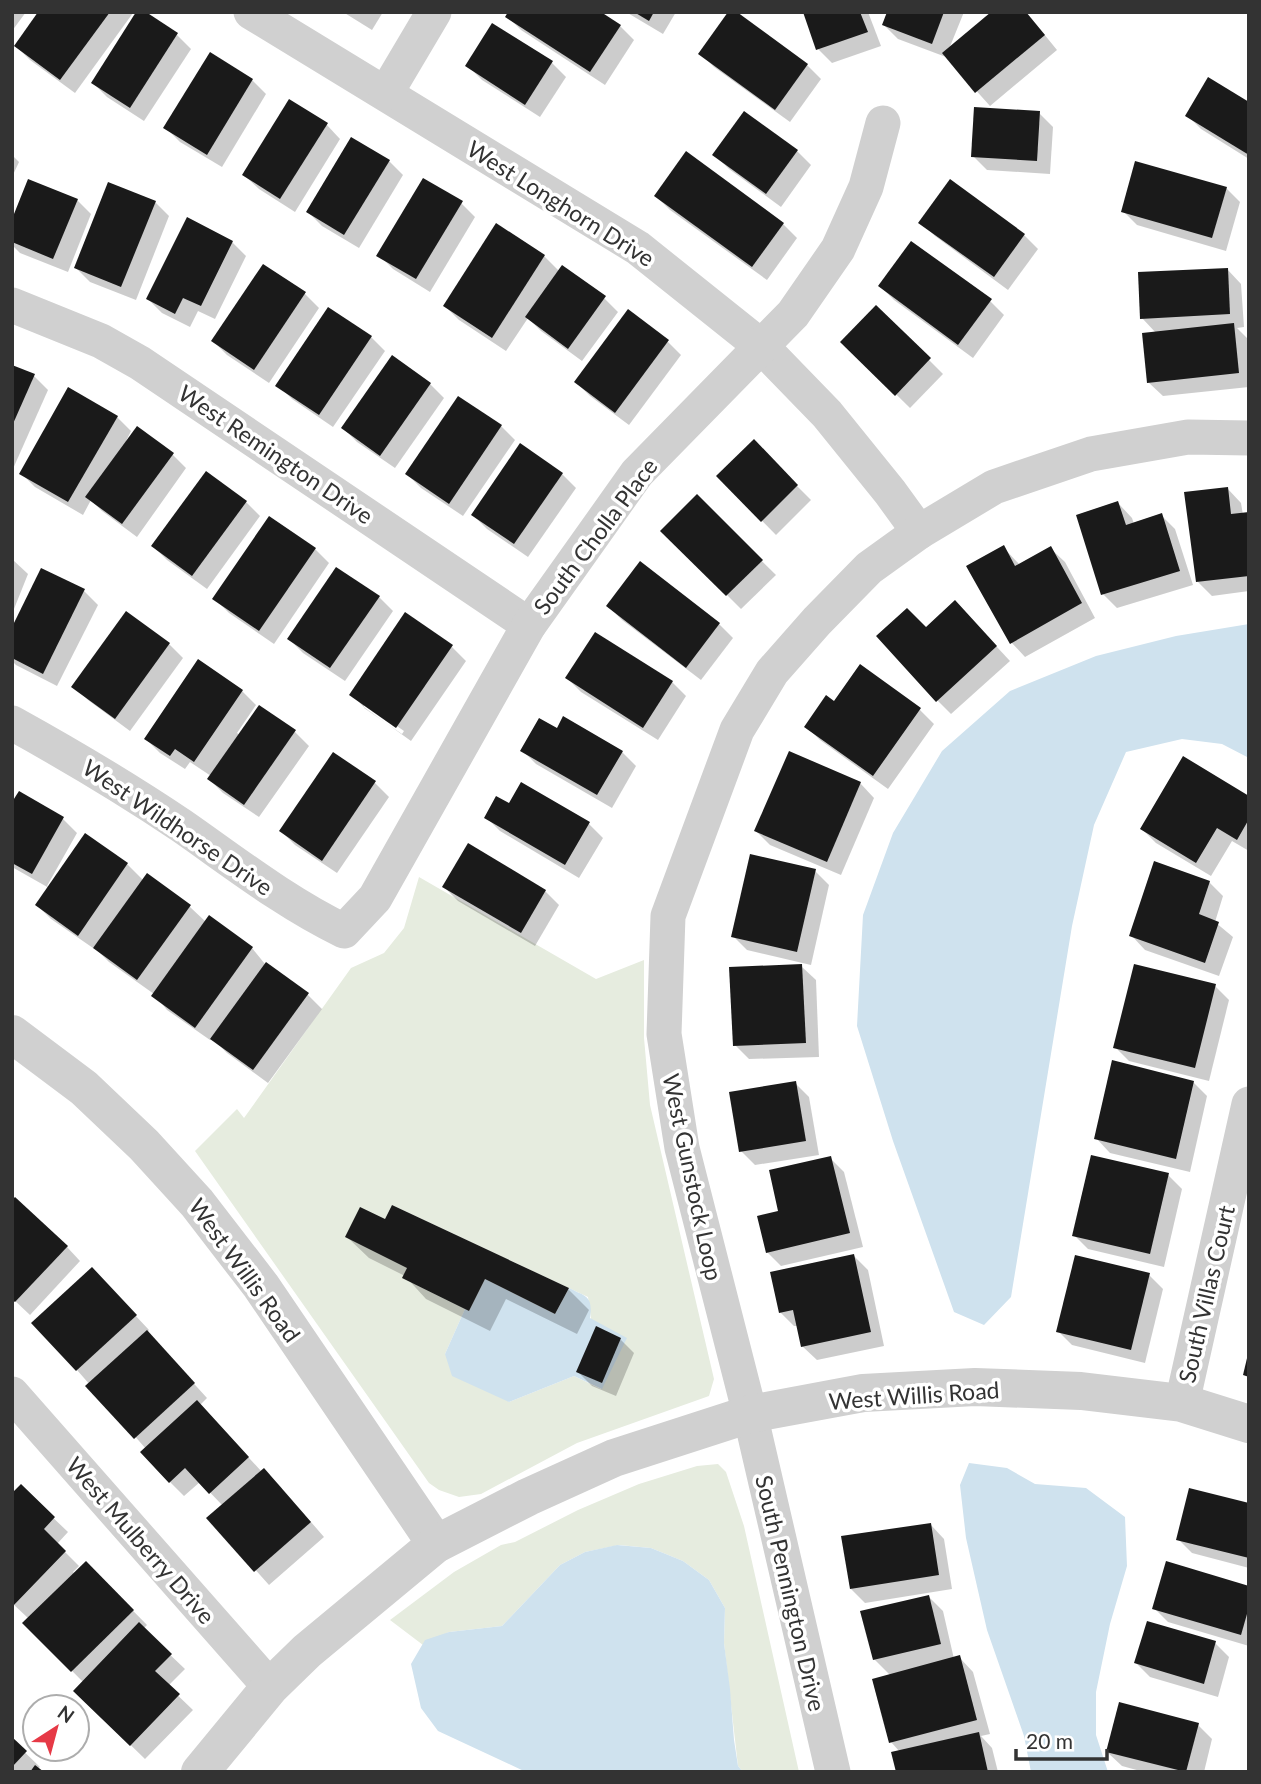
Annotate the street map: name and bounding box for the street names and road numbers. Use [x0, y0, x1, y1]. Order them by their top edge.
street label: West Longhorn Drive [462, 134, 660, 272]
street label: West Remington Drive [173, 378, 379, 530]
street label: South Cholla Place [527, 452, 663, 620]
street label: West Wildhorse Drive [78, 753, 278, 901]
street label: West Gunstock Loop [657, 1071, 729, 1283]
street label: West Willis Road [183, 1193, 307, 1347]
street label: South Villas Court [1172, 1202, 1240, 1385]
street label: West Willis Road [828, 1375, 1000, 1415]
street label: West Mulberry Drive [61, 1451, 221, 1629]
street label: South Pennington Drive [750, 1472, 832, 1714]

